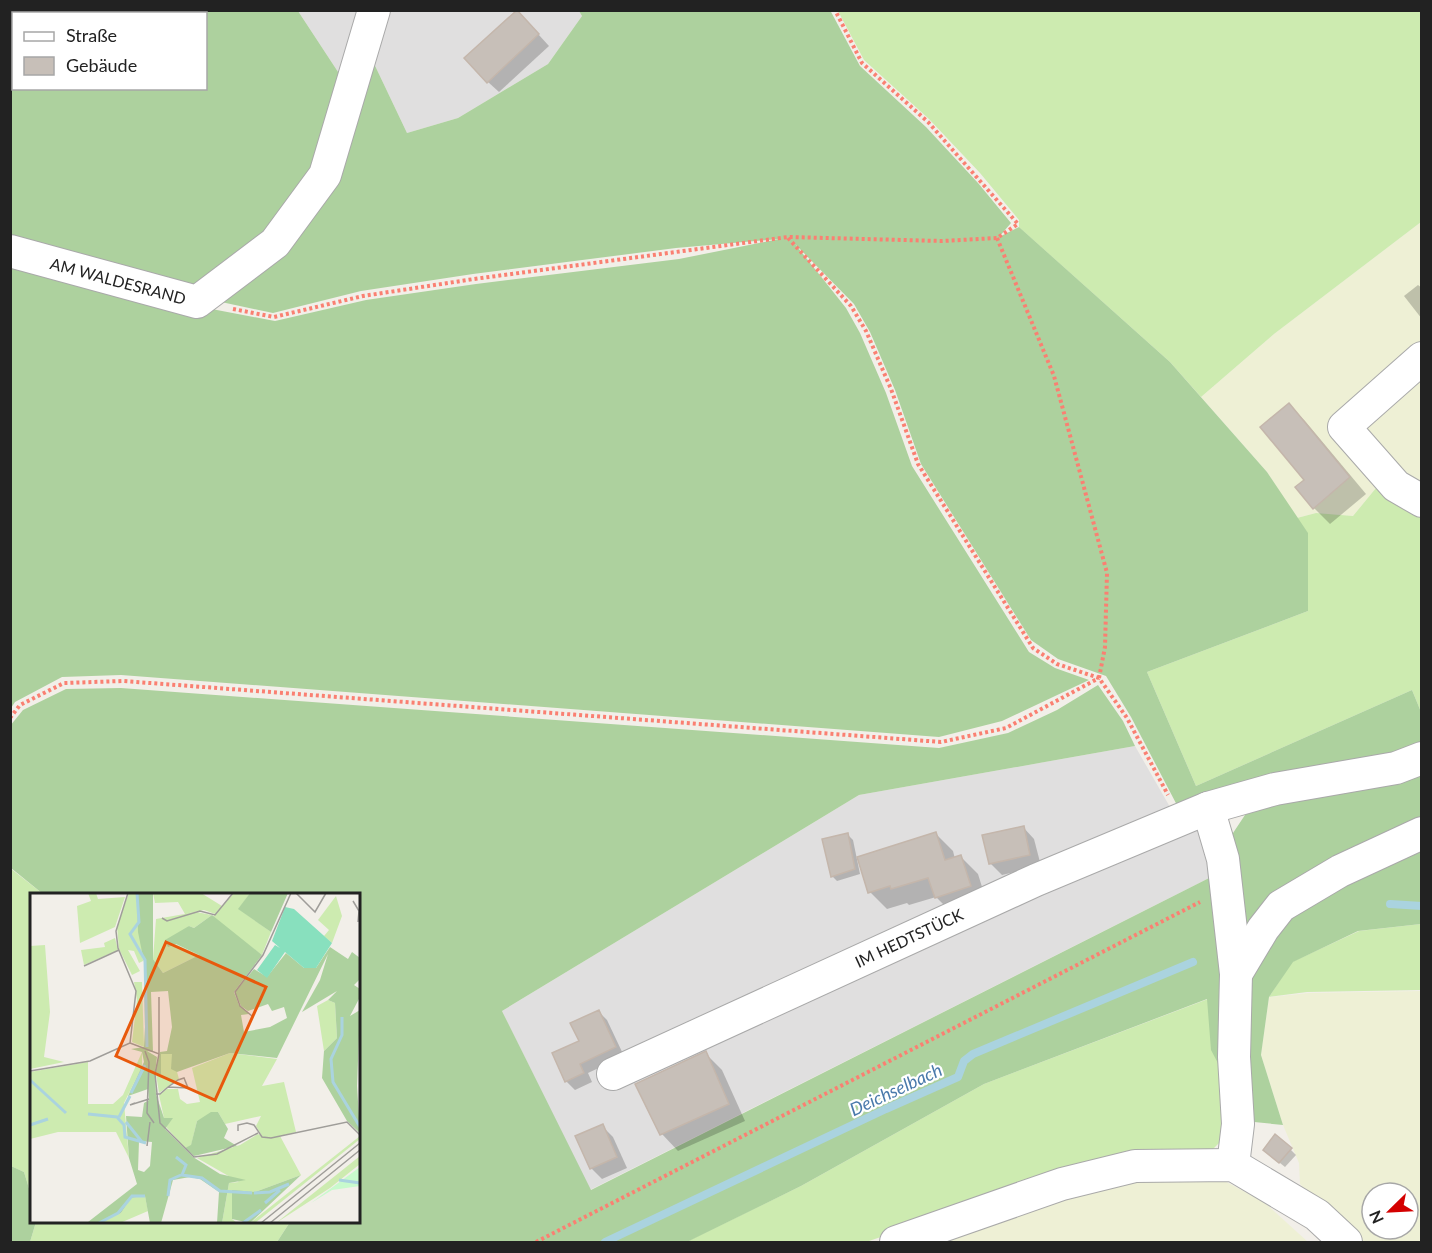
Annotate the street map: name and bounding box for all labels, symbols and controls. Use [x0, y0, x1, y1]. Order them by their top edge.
legend [12, 12, 207, 90]
text: Straße [66, 24, 117, 46]
text: Gebäude [66, 54, 137, 76]
street label: AM WALDESRAND [48, 253, 188, 308]
inset map [30, 893, 360, 1223]
street label: IM HEDTSTÜCK [852, 904, 966, 971]
water label: Deichselbach [846, 1058, 945, 1120]
north arrow [1360, 1181, 1420, 1241]
text: N [1365, 1208, 1387, 1227]

